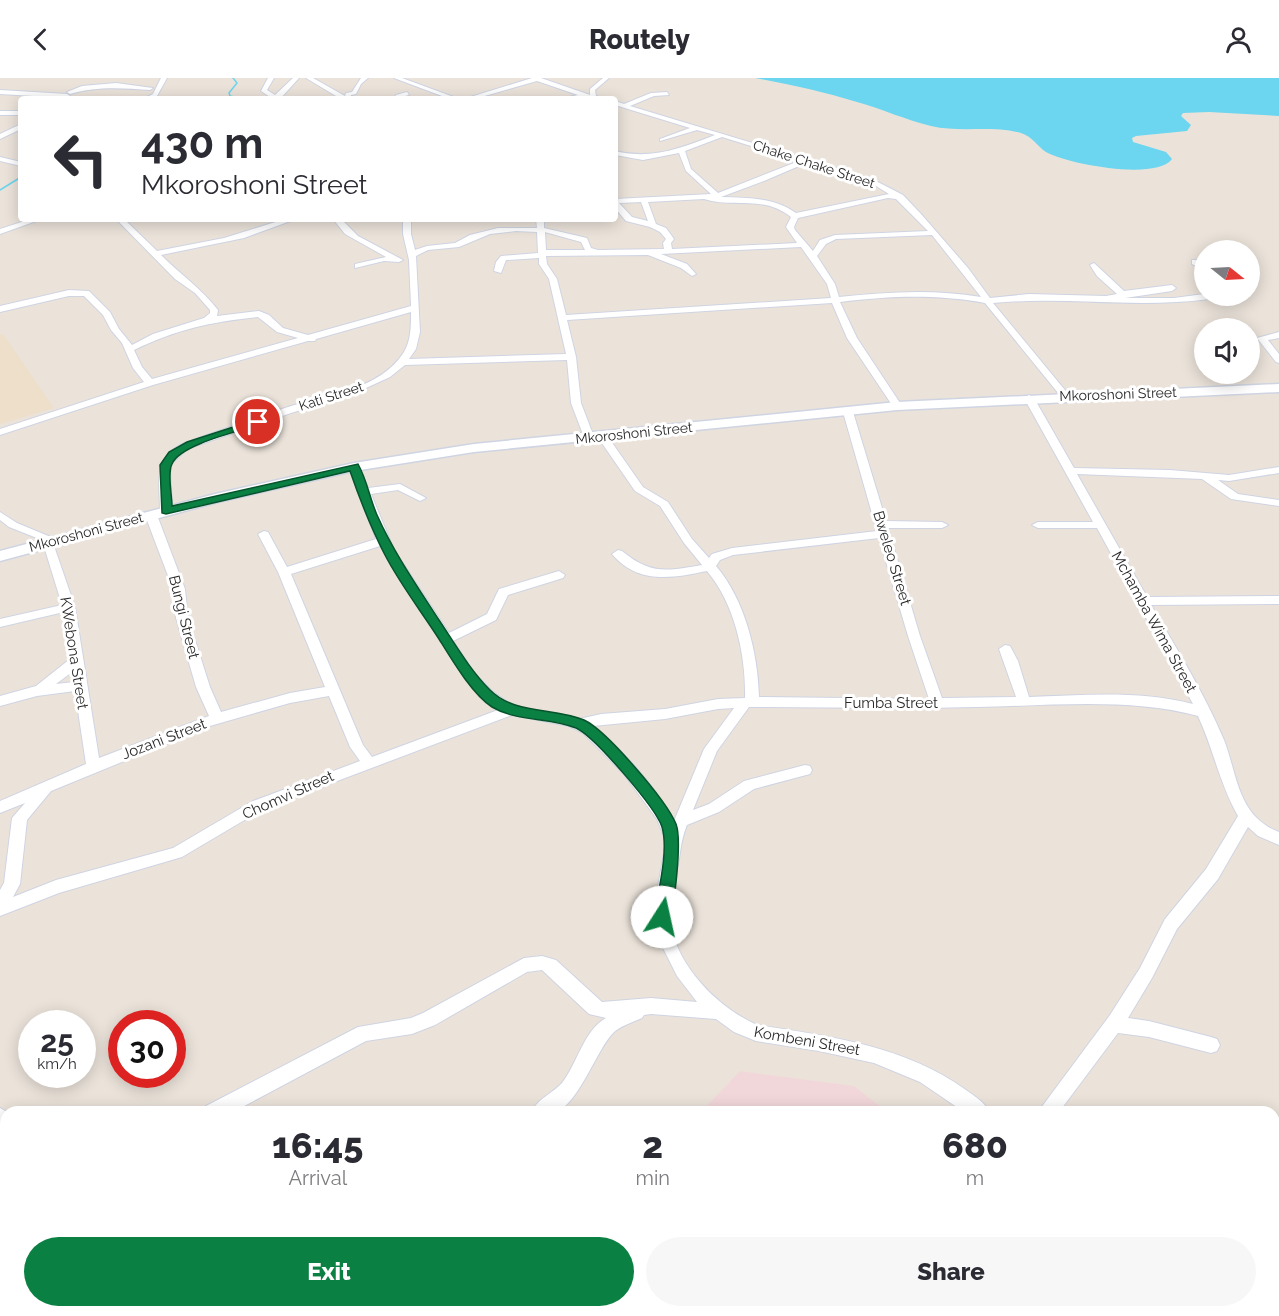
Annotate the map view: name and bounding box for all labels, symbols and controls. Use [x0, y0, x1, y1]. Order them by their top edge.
icon: back [24, 23, 57, 56]
icon: person [1222, 23, 1255, 56]
text: Routely [589, 24, 690, 55]
text: 430 m [141, 119, 263, 168]
icon: left [42, 120, 120, 198]
street label: Chake Chake Street [751, 137, 877, 191]
text: Mkoroshoni Street [141, 169, 368, 200]
north arrow [1194, 240, 1260, 306]
map controls [1194, 240, 1260, 384]
button: sound [1194, 318, 1260, 384]
street label: Kati Street [297, 378, 365, 414]
street label: Mkoroshoni Street [1059, 384, 1177, 404]
pin [232, 396, 283, 447]
icon: arrive [241, 405, 274, 438]
street label: Mkoroshoni Street [575, 419, 694, 447]
street label: Mkoroshoni Street [27, 509, 145, 555]
street label: Bweleo Street [869, 509, 915, 607]
street label: Mchamba Wima Street [1108, 548, 1200, 696]
street label: Bungi Street [165, 573, 203, 661]
street label: KWebona Street [56, 595, 92, 711]
street label: Fumba Street [844, 694, 938, 712]
street label: Jozani Street [119, 715, 209, 763]
street label: Chomvi Street [239, 767, 337, 823]
position arrow [630, 885, 694, 949]
speed limit sign: 30 [108, 1010, 186, 1088]
street label: Kombeni Street [753, 1023, 861, 1059]
text: 25 [40, 1024, 74, 1059]
text: km/h [37, 1055, 77, 1073]
text: 16:45 [272, 1124, 363, 1166]
text: 2 [642, 1124, 663, 1166]
text: 680 [942, 1124, 1008, 1166]
text: Arrival [288, 1166, 347, 1190]
text: min [636, 1166, 670, 1190]
text: m [966, 1166, 984, 1190]
button: Exit [24, 1237, 634, 1306]
button: Share [646, 1237, 1256, 1306]

